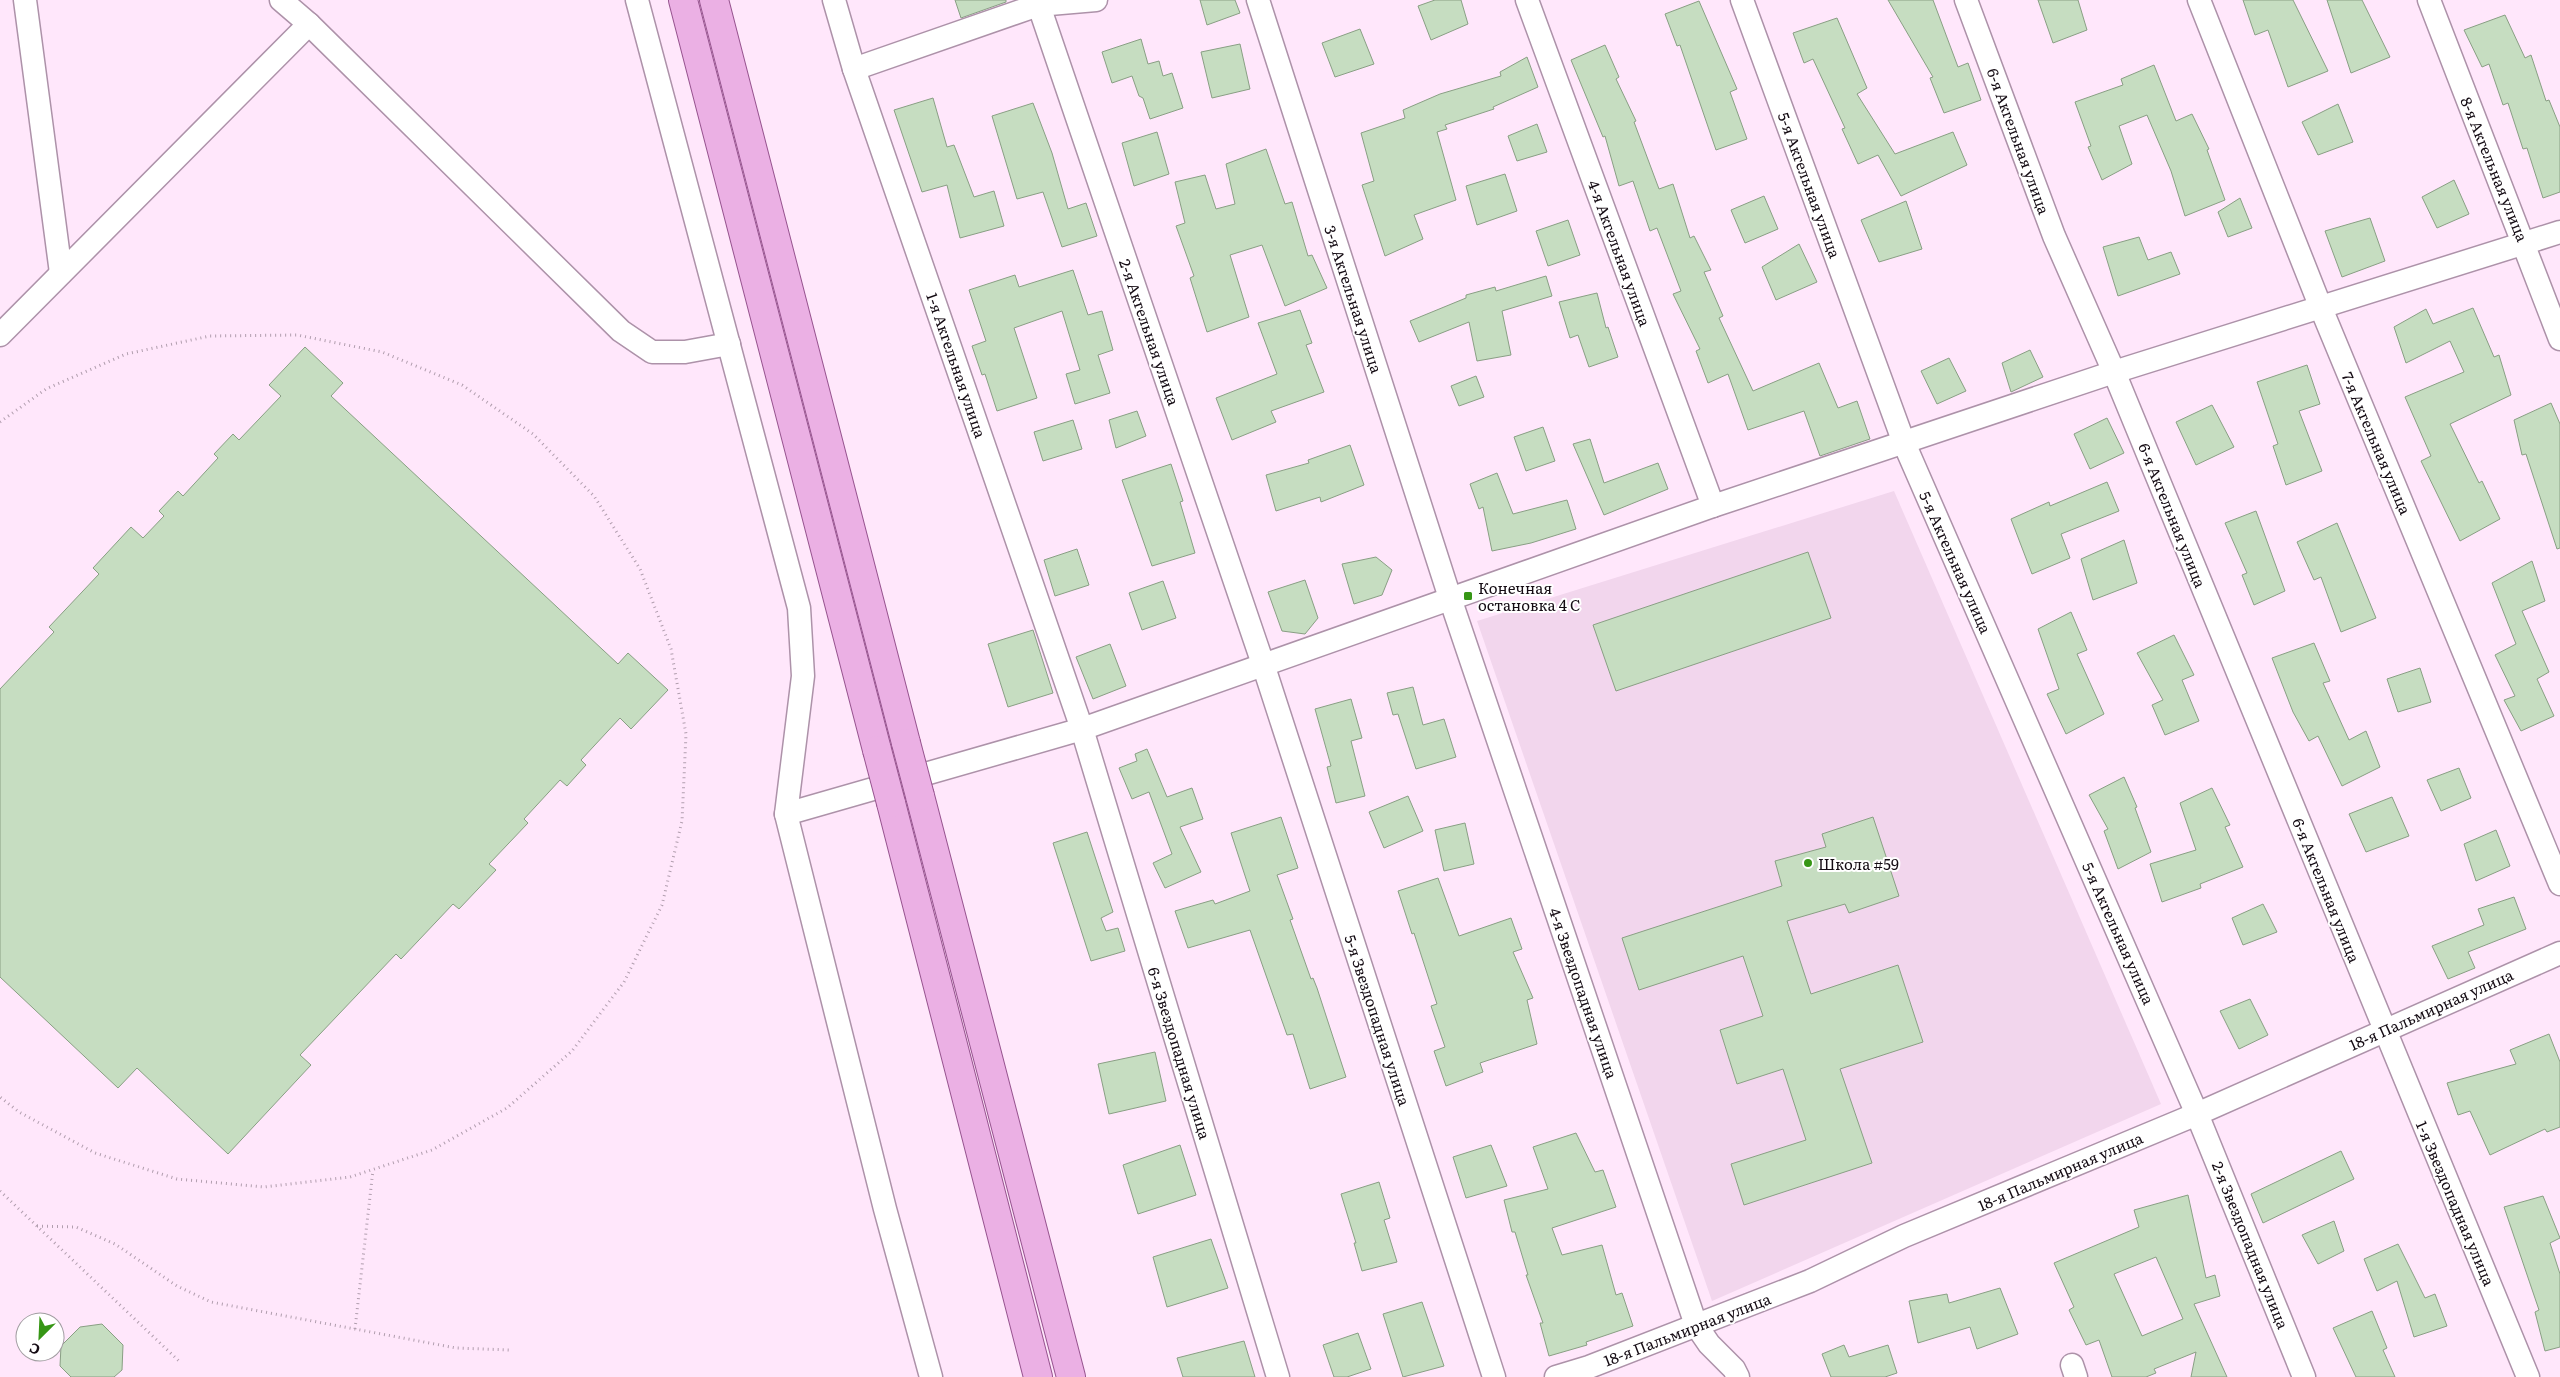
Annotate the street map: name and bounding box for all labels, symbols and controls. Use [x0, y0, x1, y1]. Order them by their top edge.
street label: 6-я Акгельная улица [1982, 65, 2056, 218]
street label: 8-я Акгельная улица [2455, 93, 2535, 246]
street label: 5-я Акгельная улица [1773, 109, 1847, 262]
street label: 4-я Акгельная улица [1583, 177, 1658, 330]
street label: 3-я Акгельная улица [1319, 222, 1389, 377]
street label: 2-я Акгельная улица [1114, 256, 1186, 409]
street label: 1-я Акгельная улица [921, 289, 993, 442]
street label: 7-я Акгельная улица [2337, 368, 2418, 519]
street label: 6-я Акгельная улица [2133, 439, 2213, 592]
street label: 5-я Акгельная улица [1914, 487, 1998, 638]
place label: Конечная остановка 4 С [1478, 576, 1580, 616]
marker: Конечная остановка 4 С [1462, 590, 1474, 602]
street label: 6-я Акгельная улица [2287, 814, 2367, 967]
place label: Школа #59 [1818, 852, 1899, 875]
marker: Школа #59 [1802, 857, 1814, 869]
street label: 5-я Акгельная улица [2077, 858, 2161, 1009]
street label: 4-я Звездопадная улица [1544, 904, 1624, 1082]
street label: 5-я Звездопадная улица [1339, 931, 1417, 1109]
street label: 18-я Пальмирная улица [2345, 962, 2518, 1056]
street label: 6-я Звездопадная улица [1143, 964, 1217, 1143]
street label: 1-я Звездопадная улица [2411, 1117, 2502, 1290]
street label: 18-я Пальмирная улица [1974, 1125, 2147, 1216]
street label: 2-я Звездопадная улица [2207, 1158, 2295, 1333]
street label: 18-я Пальмирная улица [1600, 1286, 1775, 1372]
north arrow [15, 1312, 65, 1362]
text: С [26, 1339, 43, 1361]

